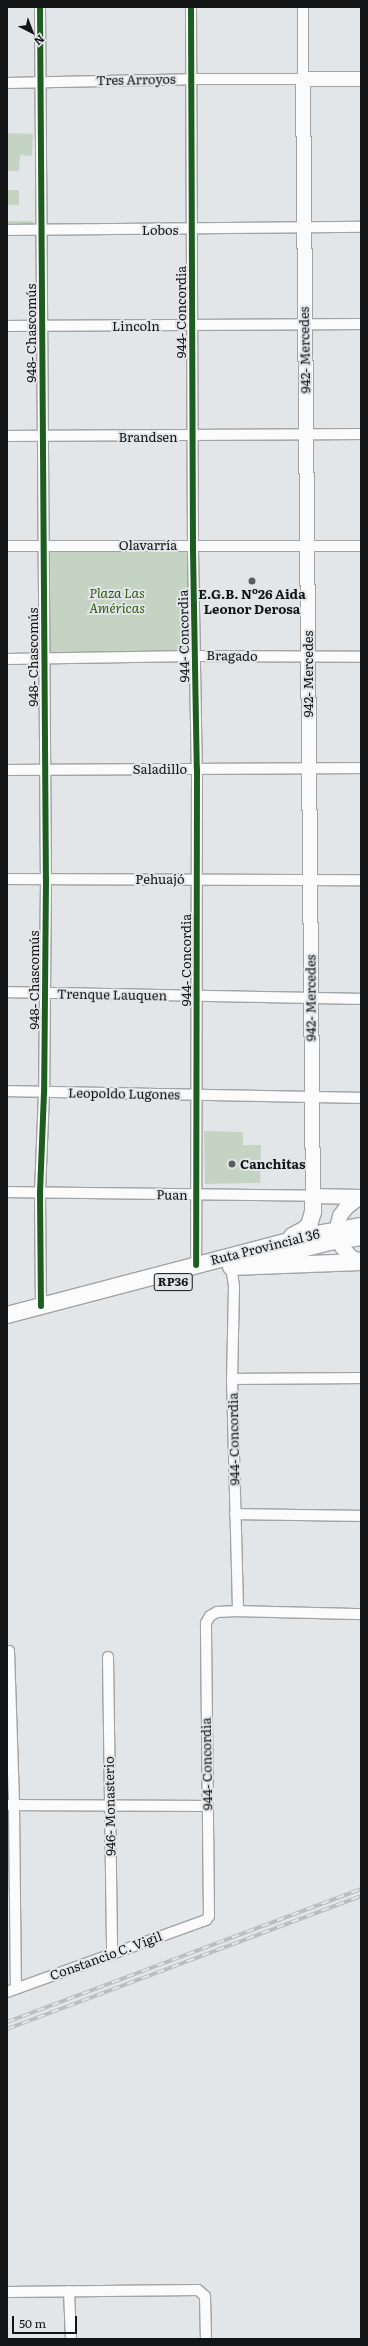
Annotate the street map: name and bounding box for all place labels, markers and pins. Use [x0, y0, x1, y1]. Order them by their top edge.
marker: E.G.B. Nº26 Aida Leonor Derosa [247, 576, 257, 586]
place label: E.G.B. Nº26 Aida Leonor Derosa [198, 587, 306, 618]
place label: Canchitas [240, 1156, 305, 1172]
marker: Canchitas [227, 1159, 237, 1169]

